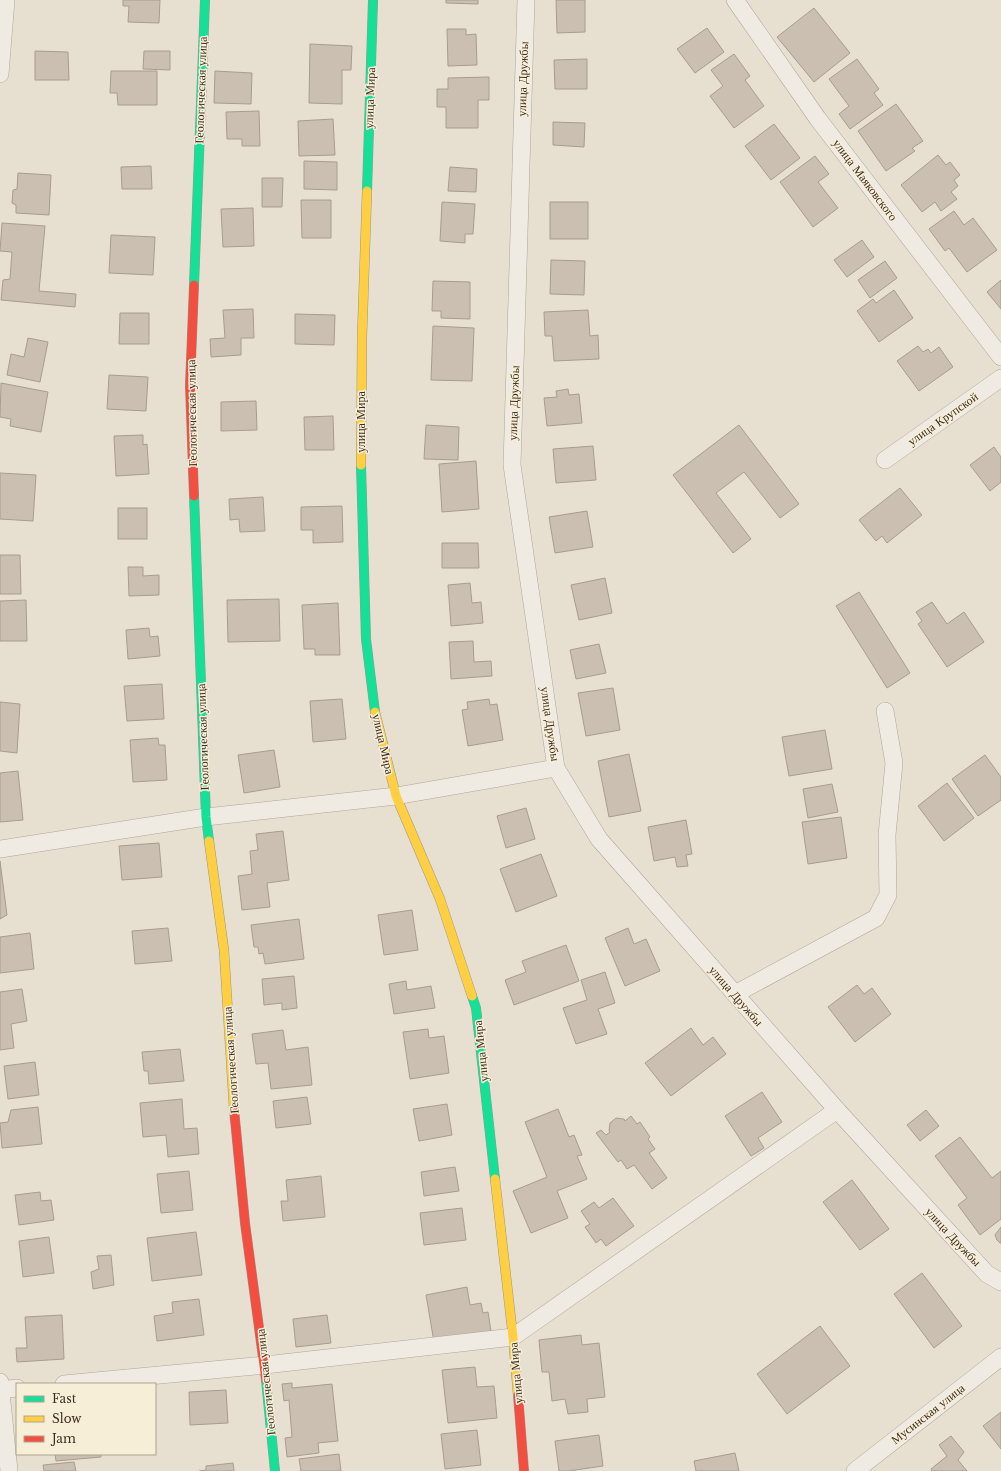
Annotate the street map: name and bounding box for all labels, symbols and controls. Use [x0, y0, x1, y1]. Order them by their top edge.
street label: Геологическая улица [191, 36, 210, 144]
street label: улица Дружбы [514, 41, 531, 117]
street label: улица Мира [361, 66, 378, 129]
street label: улица Маяковского [830, 136, 901, 224]
street label: Геологическая улица [183, 359, 200, 467]
street label: улица Дружбы [505, 365, 522, 441]
street label: улица Крупской [905, 389, 981, 448]
street label: улица Мира [353, 391, 368, 453]
street label: Геологическая улица [193, 683, 212, 791]
street label: улица Дружбы [538, 686, 563, 762]
street label: улица Мира [369, 712, 398, 776]
street label: улица Дружбы [706, 962, 767, 1029]
street label: Геологическая улица [219, 1005, 242, 1114]
street label: улица Мира [470, 1019, 491, 1082]
street label: улица Дружбы [922, 1204, 985, 1269]
street label: Геологическая улица [252, 1327, 279, 1436]
street label: улица Мира [505, 1341, 526, 1404]
street label: Мусинская улица [888, 1380, 968, 1447]
legend [16, 1383, 156, 1455]
text: Fast [52, 1391, 77, 1406]
text: Slow [52, 1411, 82, 1426]
text: Jam [50, 1431, 76, 1446]

